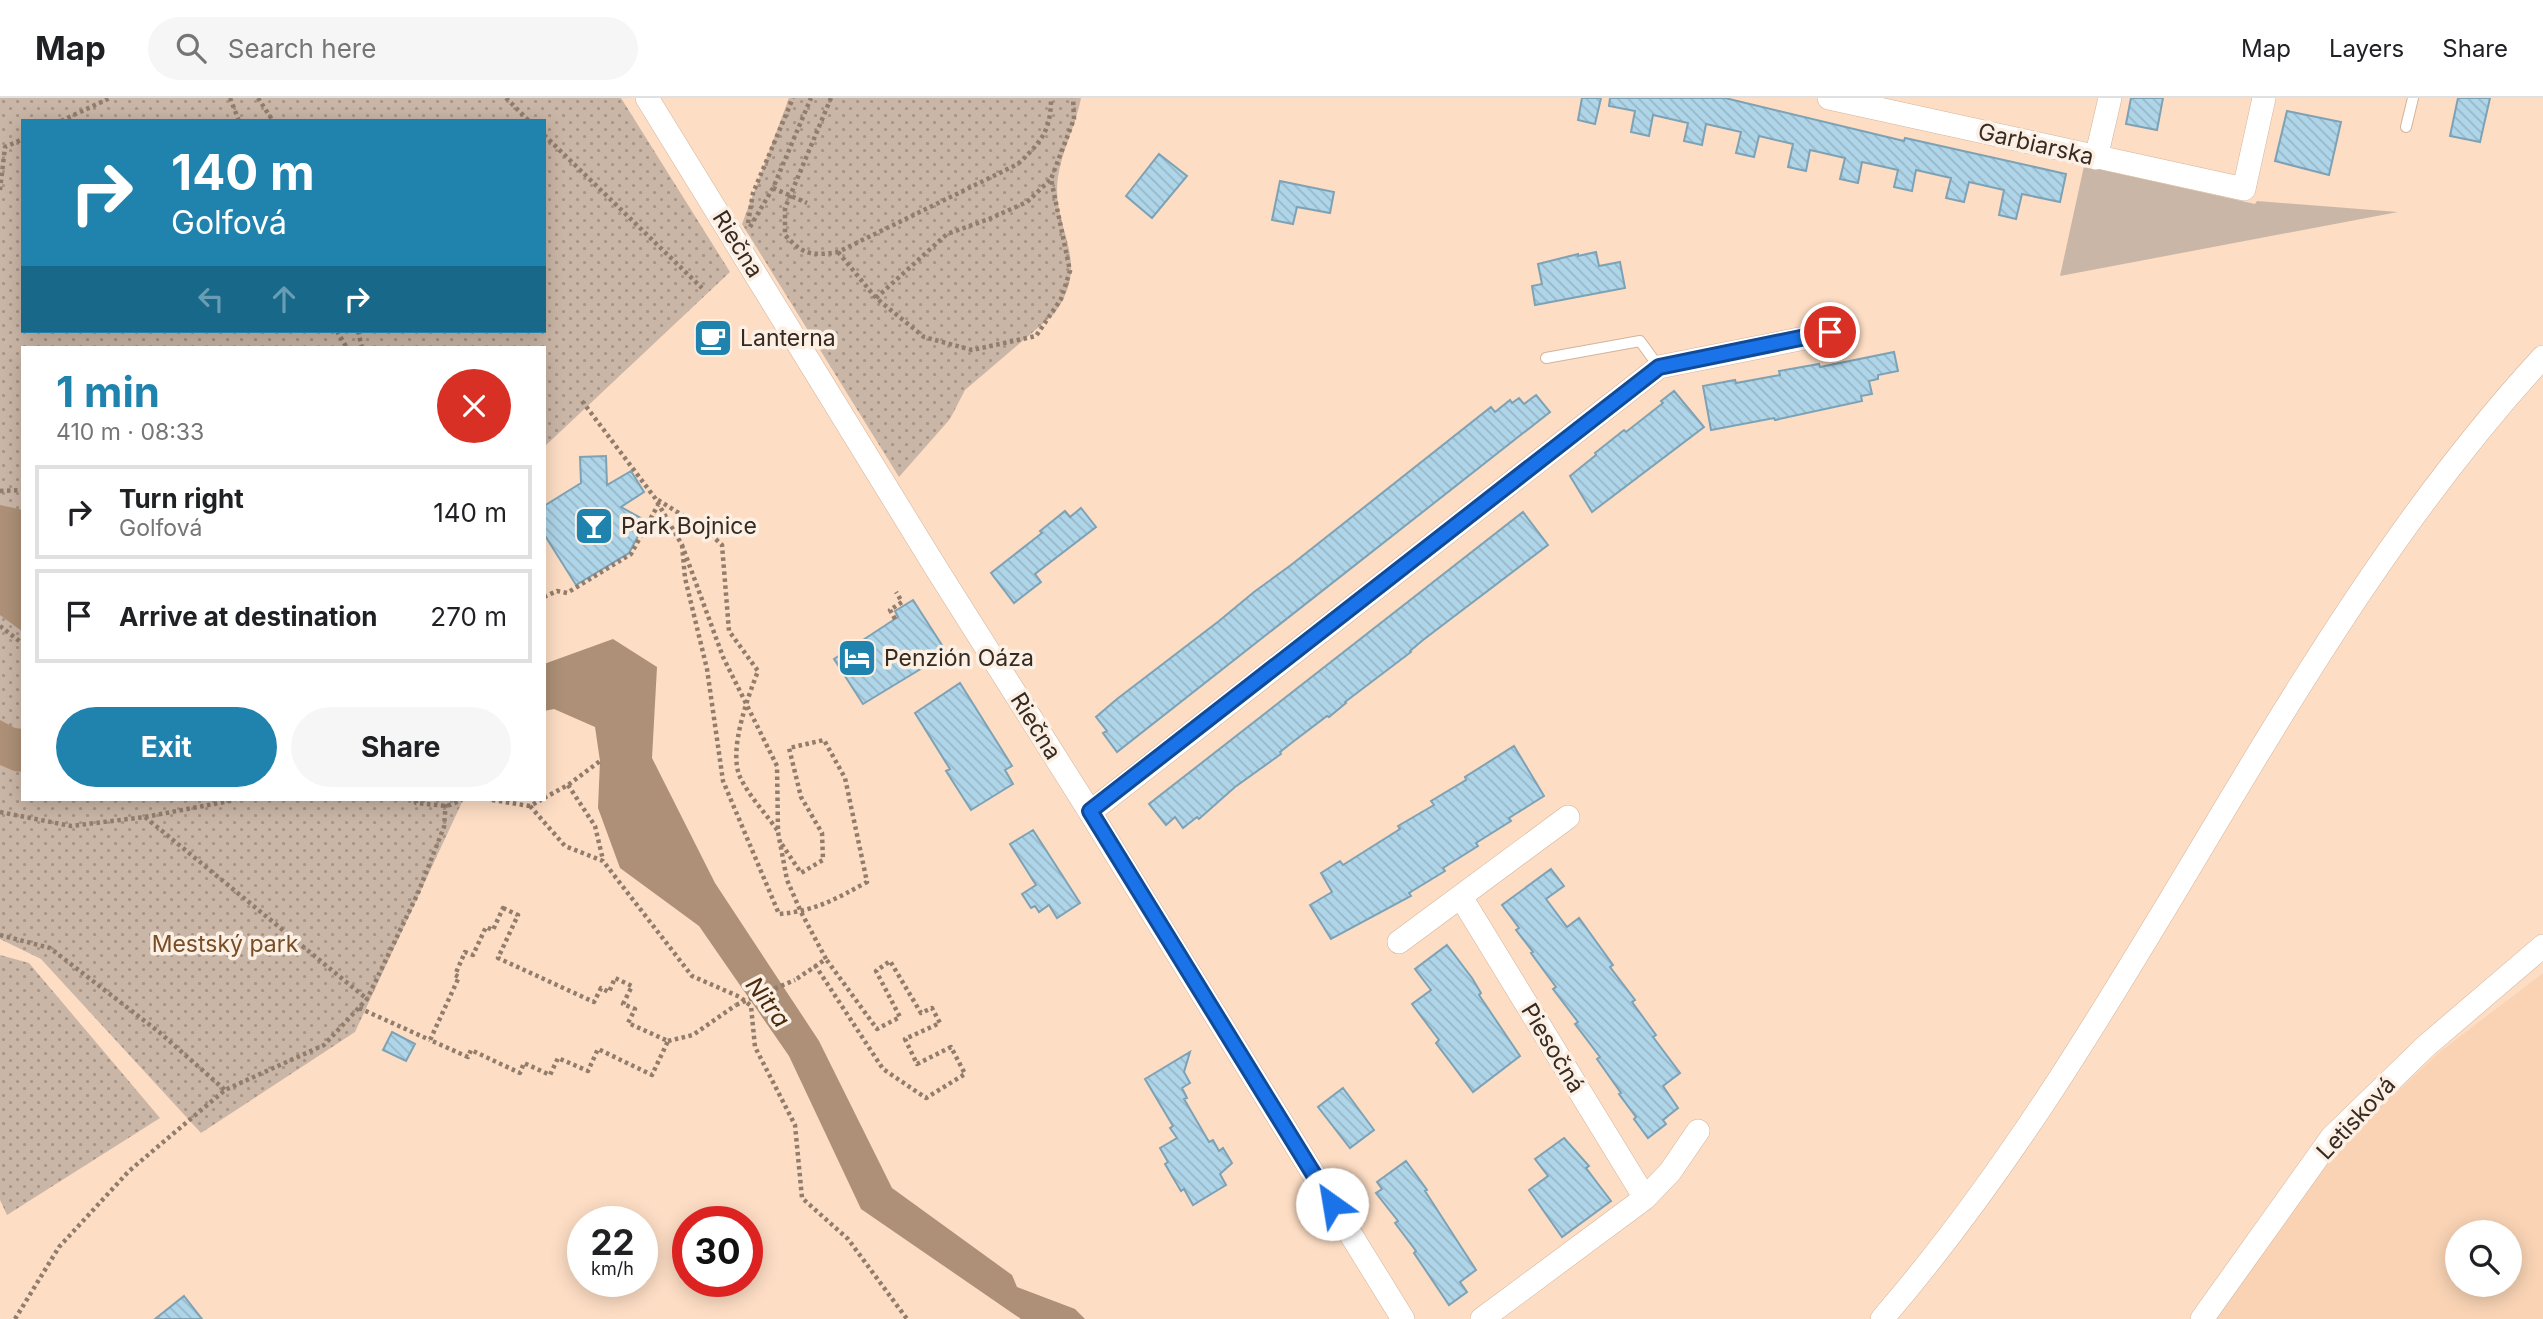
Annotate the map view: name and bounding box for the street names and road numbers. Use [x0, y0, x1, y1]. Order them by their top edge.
street label: Garbiarska [1975, 117, 2097, 171]
street label: Riečna [707, 205, 769, 283]
street label: Riečna [1005, 687, 1067, 765]
street label: Piesočná [1515, 998, 1591, 1098]
street label: Letisková [2311, 1071, 2401, 1165]

